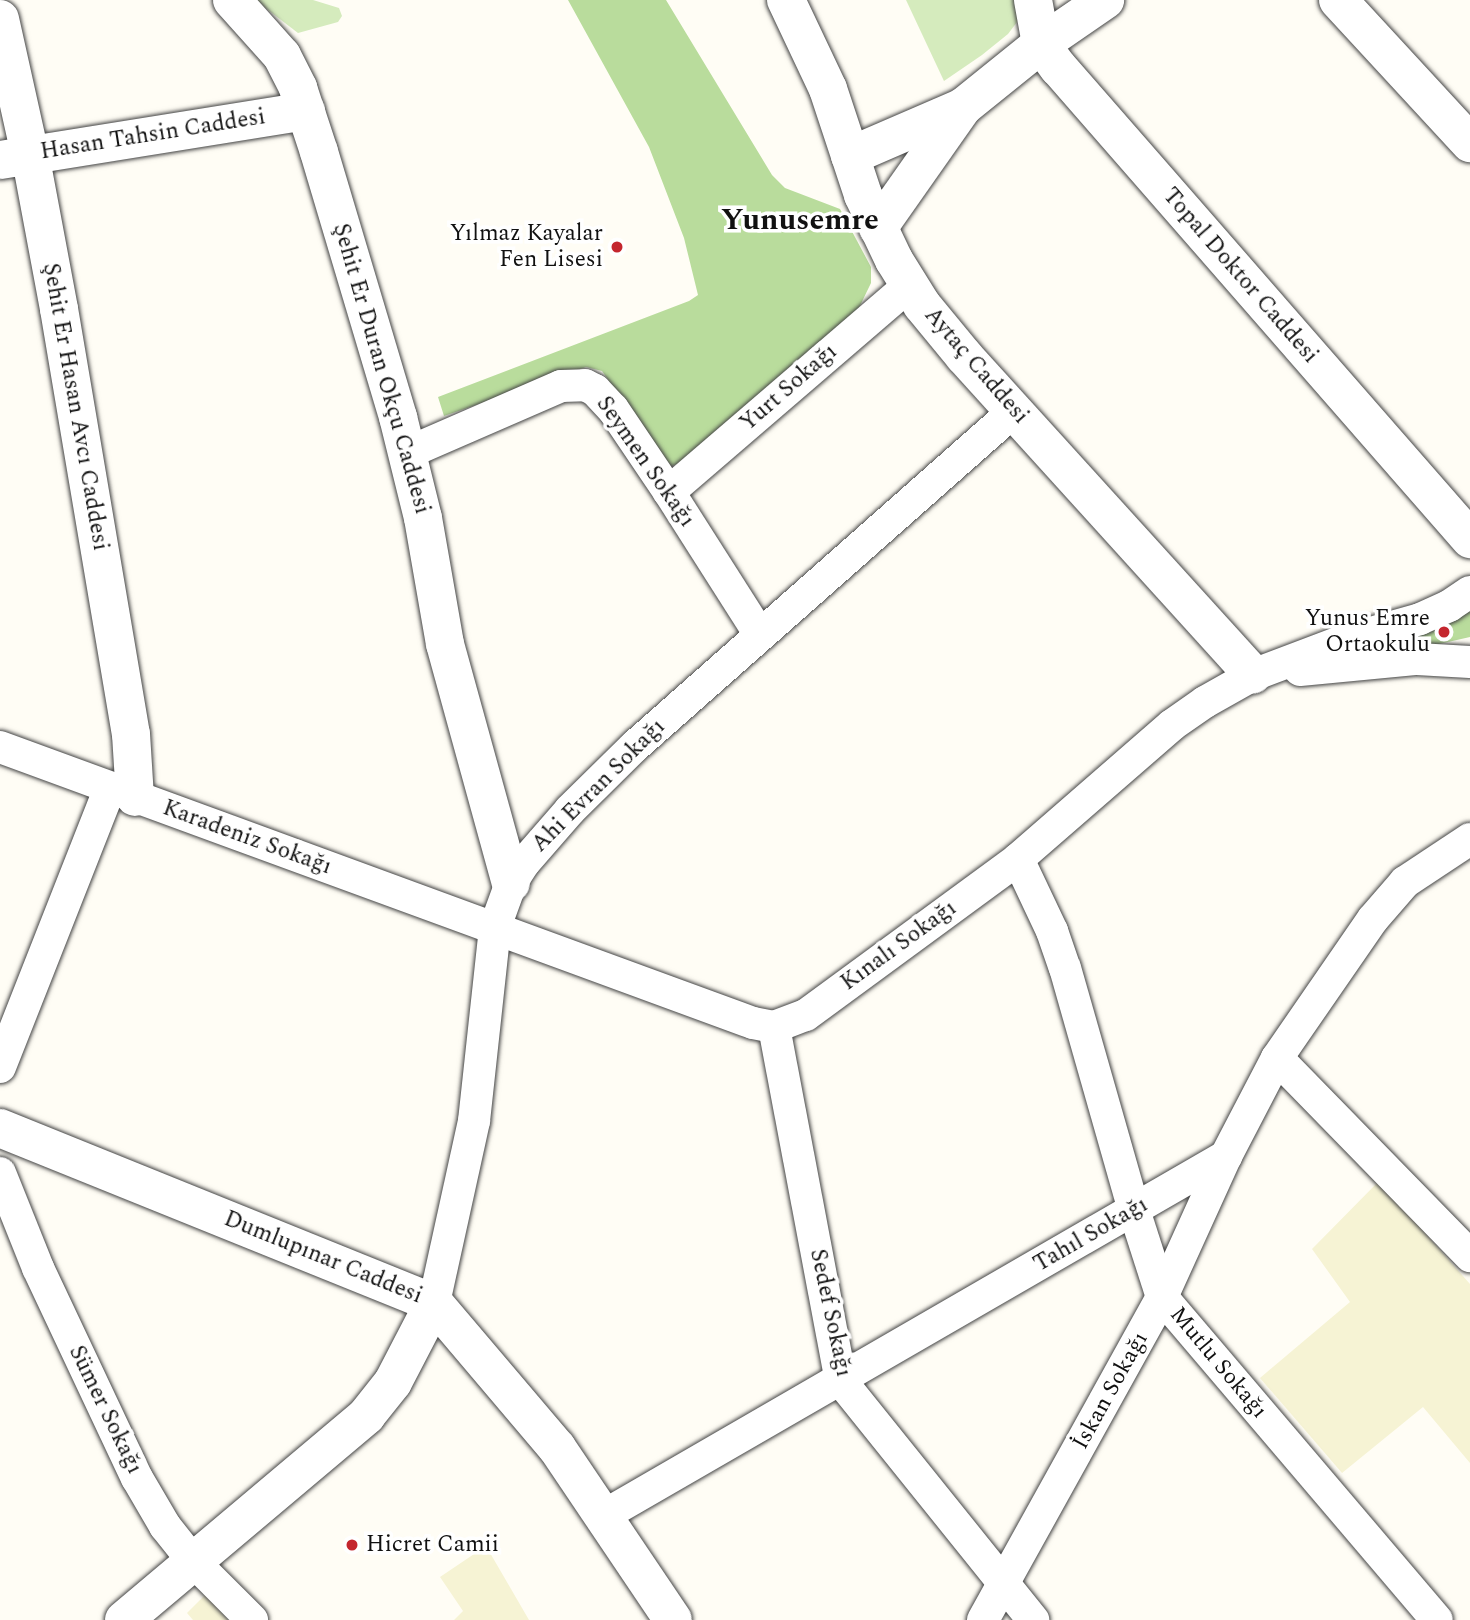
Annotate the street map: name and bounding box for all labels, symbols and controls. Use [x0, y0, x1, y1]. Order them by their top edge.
street label: Hasan Tahsin Caddesi [38, 104, 268, 166]
street label: Topal Doktor Caddesi [1156, 183, 1324, 369]
district label: Yunusemre [721, 202, 879, 238]
place label: Yılmaz Kayalar Fen Lisesi [450, 220, 603, 274]
street label: Şehit Er Duran Okçu Caddesi [326, 221, 436, 517]
marker: Yılmaz Kayalar Fen Lisesi [609, 239, 625, 255]
street label: Şehit Er Hasan Avcı Caddesi [36, 261, 114, 553]
street label: Aytaç Caddesi [918, 302, 1034, 430]
street label: Yurt Sokağı [735, 338, 843, 438]
street label: Seymen Sokağı [590, 391, 700, 533]
place label: Yunus Emre Ortaokulu [1305, 605, 1430, 659]
marker: Yunus Emre Ortaokulu [1436, 624, 1452, 640]
street label: Ahi Evran Sokağı [526, 713, 672, 859]
street label: Karadeniz Sokağı [159, 795, 335, 881]
street label: Kınalı Sokağı [836, 895, 962, 997]
street label: Tahıl Sokağı [1029, 1191, 1153, 1279]
street label: Dumlupınar Caddesi [220, 1206, 426, 1310]
street label: Sedef Sokağı [803, 1247, 857, 1379]
street label: Mutlu Sokağı [1163, 1302, 1273, 1424]
street label: İskan Sokağı [1067, 1327, 1155, 1455]
street label: Sümer Sokağı [62, 1341, 148, 1479]
place label: Hicret Camii [366, 1531, 499, 1559]
marker: Hicret Camii [344, 1537, 360, 1553]

